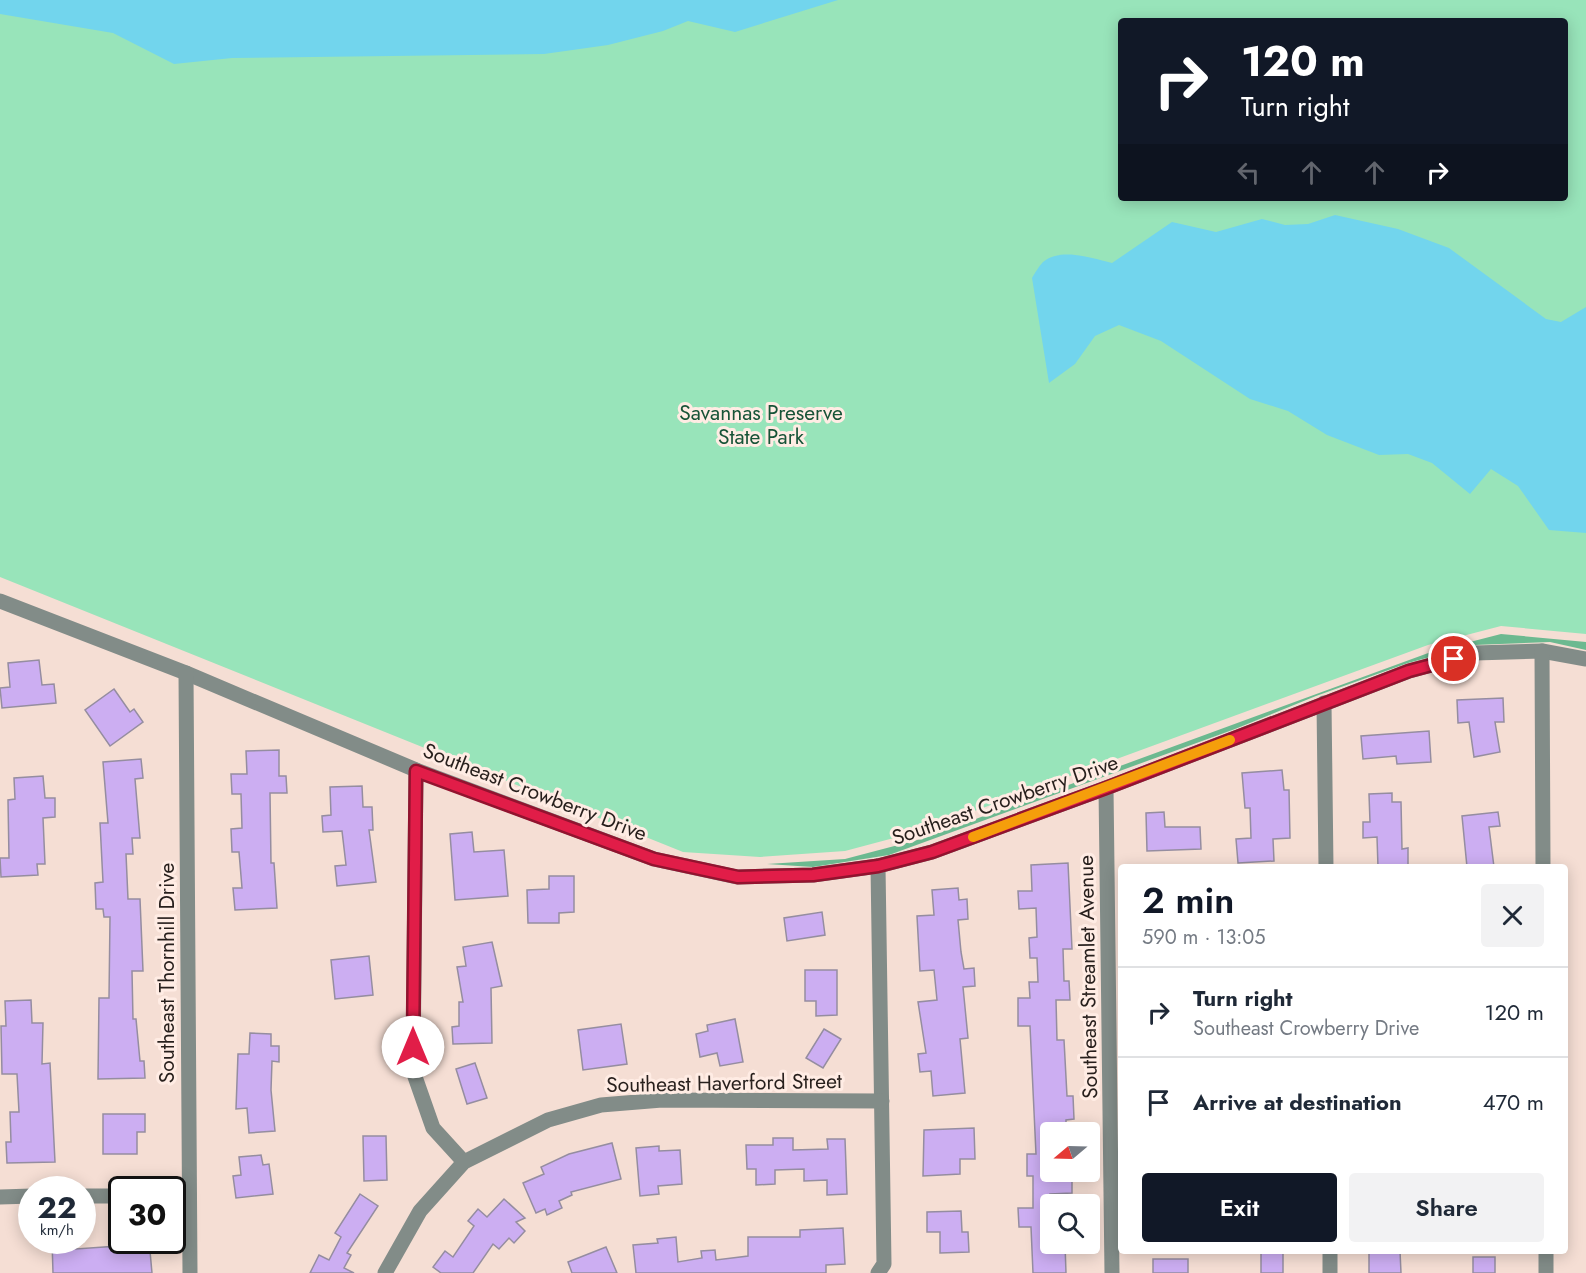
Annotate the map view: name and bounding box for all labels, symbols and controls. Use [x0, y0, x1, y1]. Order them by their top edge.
text: 120 m [1241, 31, 1365, 92]
icon: right [1142, 42, 1220, 120]
text: Turn right [1241, 87, 1349, 126]
icon: left [1232, 156, 1265, 189]
icon: ahead [1295, 156, 1328, 189]
icon: ahead [1358, 156, 1391, 189]
icon: right [1421, 156, 1454, 189]
park label: Savannas Preserve State Park [679, 398, 843, 452]
pin [1428, 633, 1479, 684]
icon: arrive [1437, 642, 1470, 675]
street label: Southeast Crowberry Drive [419, 735, 651, 849]
street label: Southeast Crowberry Drive [888, 747, 1122, 853]
street label: Southeast Streamlet Avenue [1071, 855, 1105, 1099]
street label: Southeast Thornhill Drive [152, 863, 182, 1083]
text: 2 min [1142, 874, 1234, 926]
button: close [1481, 884, 1544, 947]
text: 590 m · 13:05 [1142, 923, 1266, 952]
text: Turn right [1193, 982, 1293, 1014]
icon: right [1142, 996, 1175, 1029]
text: 120 m [1485, 996, 1544, 1028]
text: Southeast Crowberry Drive [1193, 1014, 1419, 1043]
position arrow [381, 1015, 445, 1079]
street label: Southeast Haverford Street [606, 1066, 842, 1100]
icon: arrive [1142, 1086, 1175, 1119]
text: Arrive at destination [1193, 1086, 1402, 1118]
text: 470 m [1483, 1086, 1544, 1118]
north arrow [1040, 1122, 1100, 1182]
map controls [1040, 1122, 1100, 1254]
button: Exit [1142, 1173, 1337, 1242]
button: Share [1349, 1173, 1544, 1242]
speed limit sign: 30 [108, 1176, 186, 1254]
text: 22 [37, 1186, 77, 1229]
button: search [1040, 1194, 1100, 1254]
text: km/h [40, 1219, 74, 1241]

